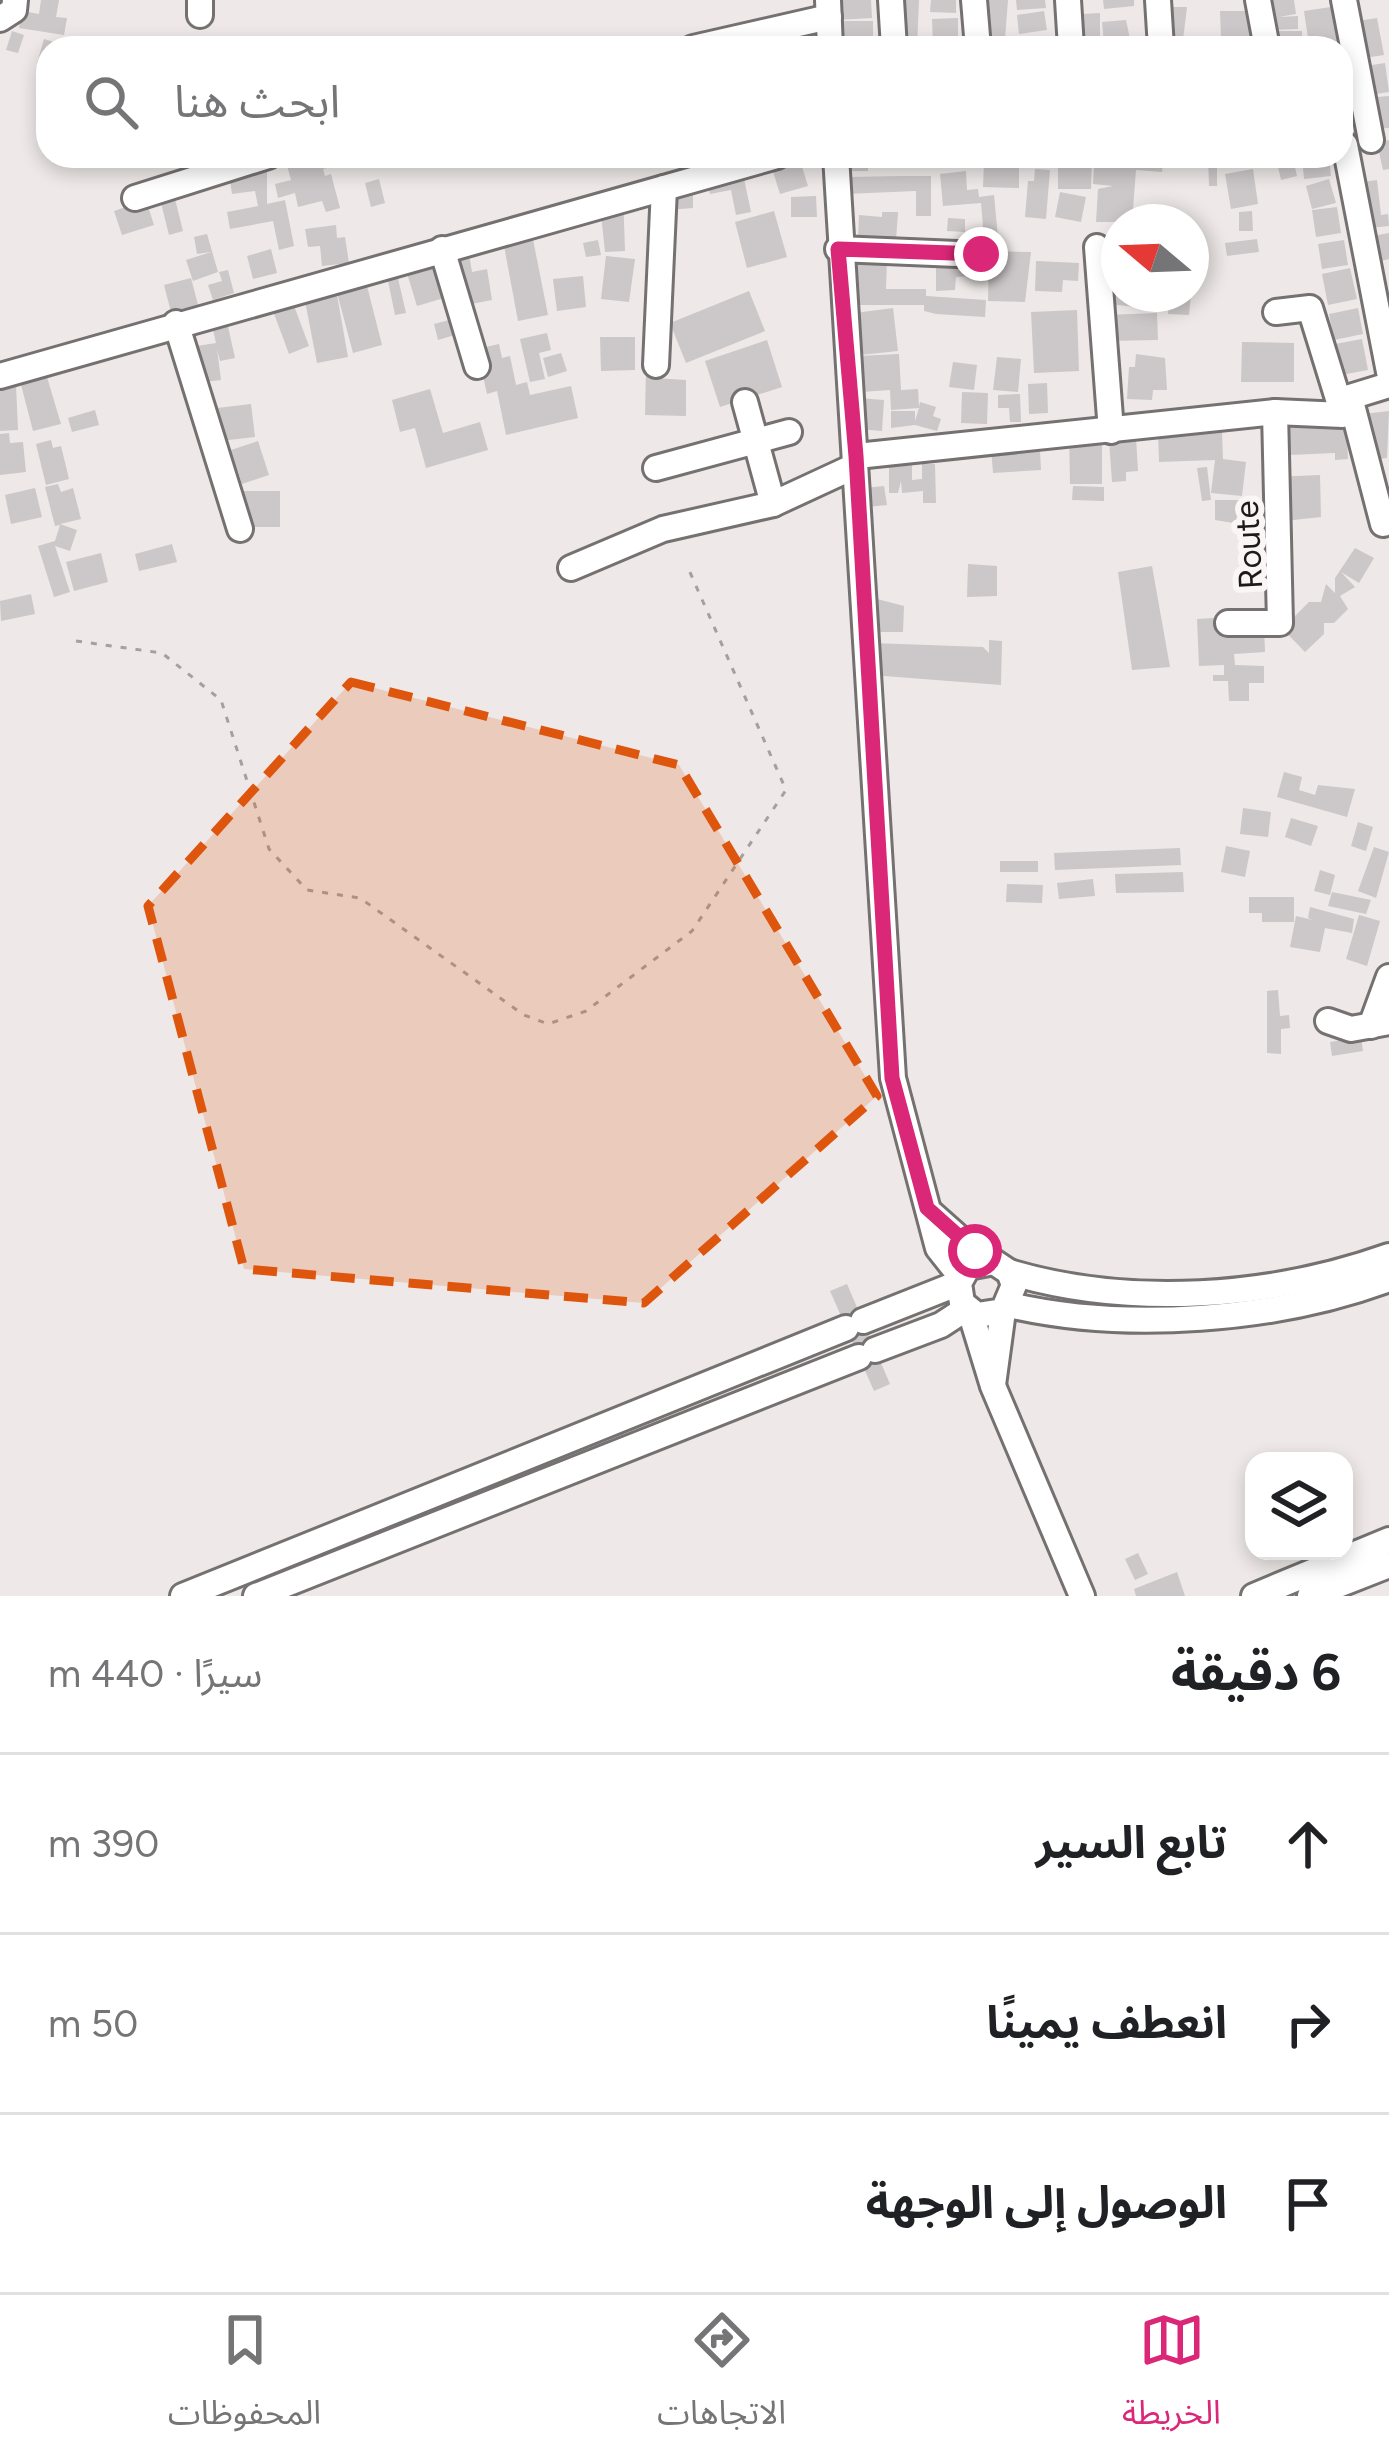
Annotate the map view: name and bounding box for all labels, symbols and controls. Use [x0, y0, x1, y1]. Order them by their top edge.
search box [36, 36, 1353, 168]
icon: search [78, 69, 144, 135]
text: ابحث هنا [174, 74, 340, 128]
north arrow [1101, 204, 1209, 312]
route end [954, 227, 1008, 281]
street label: Route [1227, 500, 1270, 590]
route start [948, 1224, 1002, 1278]
map controls [1245, 1452, 1353, 1560]
button: layers [1245, 1452, 1353, 1560]
text: 6 دقيقة [1171, 1642, 1341, 1703]
text: سيرًا · 440 m [48, 1650, 262, 1697]
icon: ahead [1275, 1811, 1341, 1877]
text: تابع السير [1036, 1815, 1227, 1869]
text: 390 m [48, 1820, 159, 1867]
icon: right [1275, 1991, 1341, 2057]
text: انعطف يمينًا [986, 1995, 1227, 2049]
text: 50 m [48, 2000, 138, 2047]
icon: arrive [1275, 2171, 1341, 2237]
text: الوصول إلى الوجهة [866, 2175, 1227, 2229]
tab: المحفوظات [168, 2307, 321, 2448]
tab: الاتجاهات [657, 2307, 786, 2448]
tab: الخريطة [1122, 2307, 1221, 2448]

